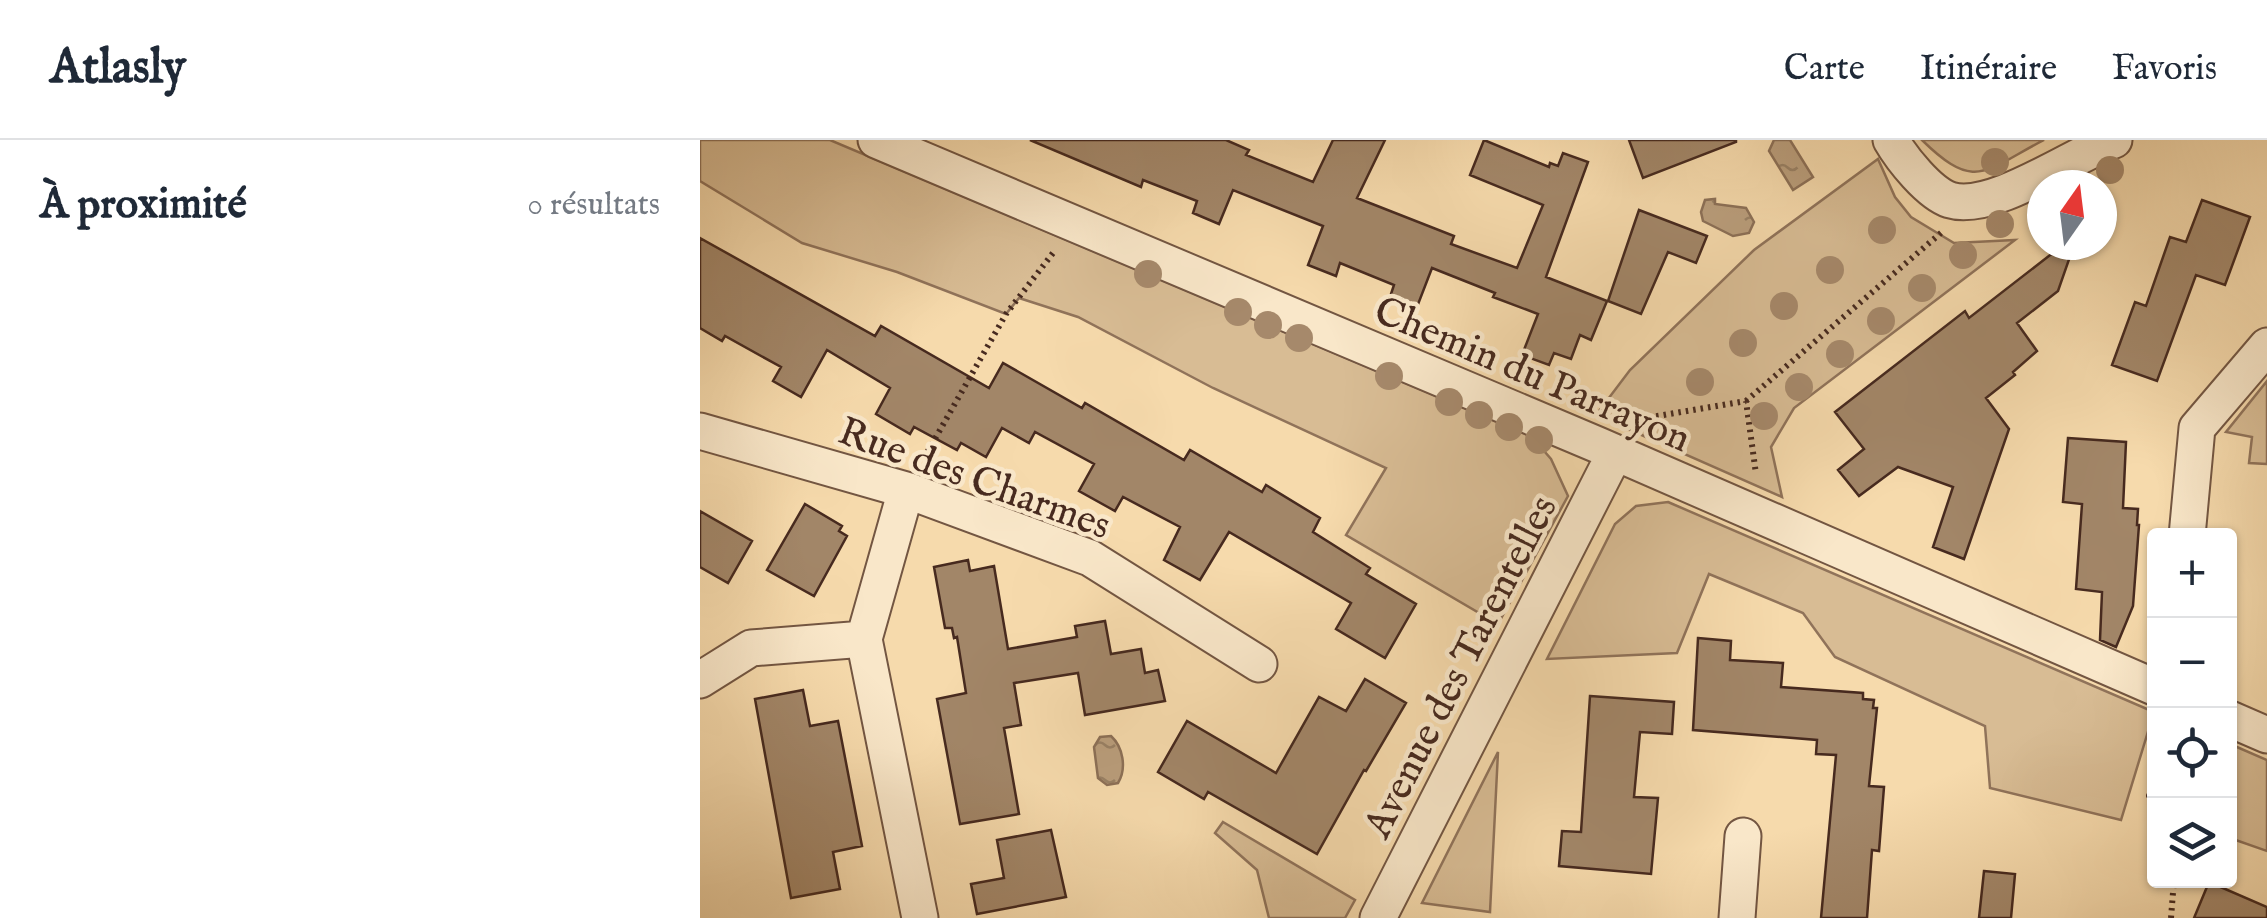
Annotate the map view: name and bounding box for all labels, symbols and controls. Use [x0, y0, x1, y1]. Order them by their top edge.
text: Atlasly [50, 39, 186, 99]
text: Carte [1784, 47, 1865, 92]
text: Itinéraire [1920, 47, 2057, 92]
text: Favoris [2112, 47, 2217, 92]
north arrow [2027, 170, 2117, 260]
text: À proximité [40, 179, 247, 232]
text: 0 résultats [527, 185, 660, 226]
street label: Chemin du Parrayon [1366, 287, 1697, 466]
street label: Rue des Charmes [831, 407, 1117, 553]
street label: Avenue des Tarentelles [1353, 488, 1570, 848]
map controls [2147, 528, 2237, 888]
button: + [2147, 528, 2237, 618]
button: − [2147, 618, 2237, 708]
button: locate [2147, 708, 2237, 798]
button: layers [2147, 798, 2237, 888]

